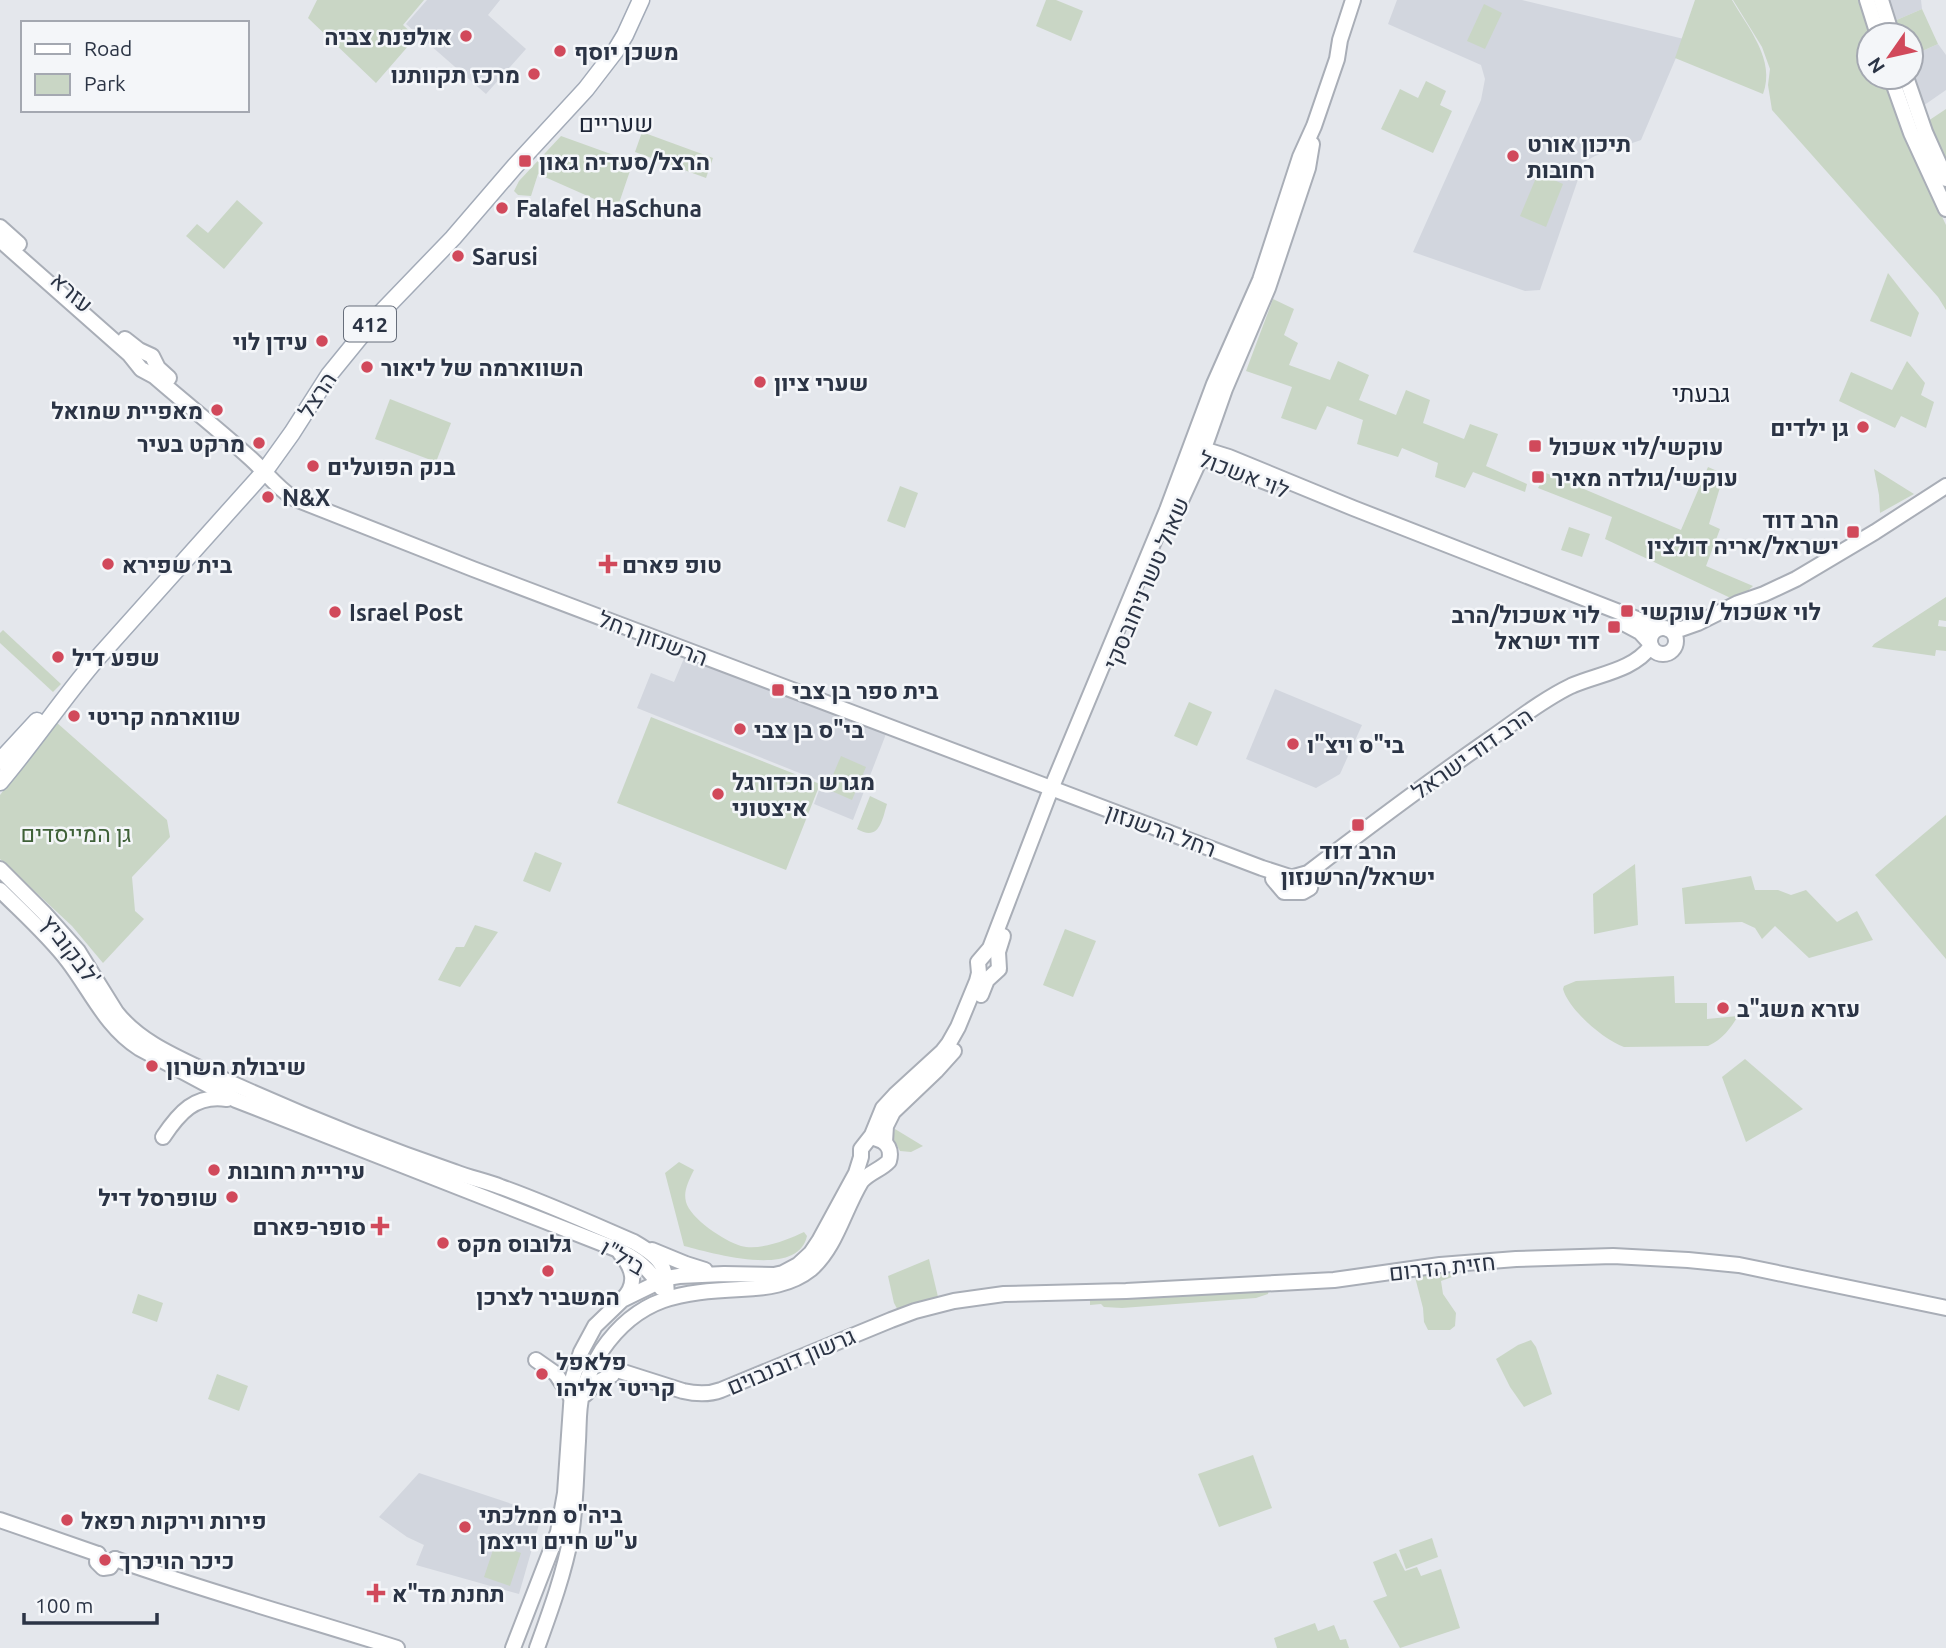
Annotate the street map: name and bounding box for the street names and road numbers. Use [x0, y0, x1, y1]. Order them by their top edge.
street label: עזרא [46, 267, 98, 317]
road number: 412 [344, 306, 396, 342]
street label: הרצל [293, 368, 341, 422]
street label: לוי אשכול [1195, 445, 1293, 503]
street label: שאול טשרניחובסקי [1098, 493, 1194, 673]
street label: הרשנזון רחל [594, 606, 711, 671]
street label: הרב דוד ישראל [1407, 702, 1537, 804]
street label: רחל הרשנזון [1102, 799, 1219, 862]
street label: לבקוביץ' [36, 910, 106, 991]
street label: ביל"ו [596, 1234, 650, 1280]
street label: חזית הדרום [1388, 1249, 1496, 1285]
street label: גרשון דובנבוים [723, 1323, 859, 1400]

